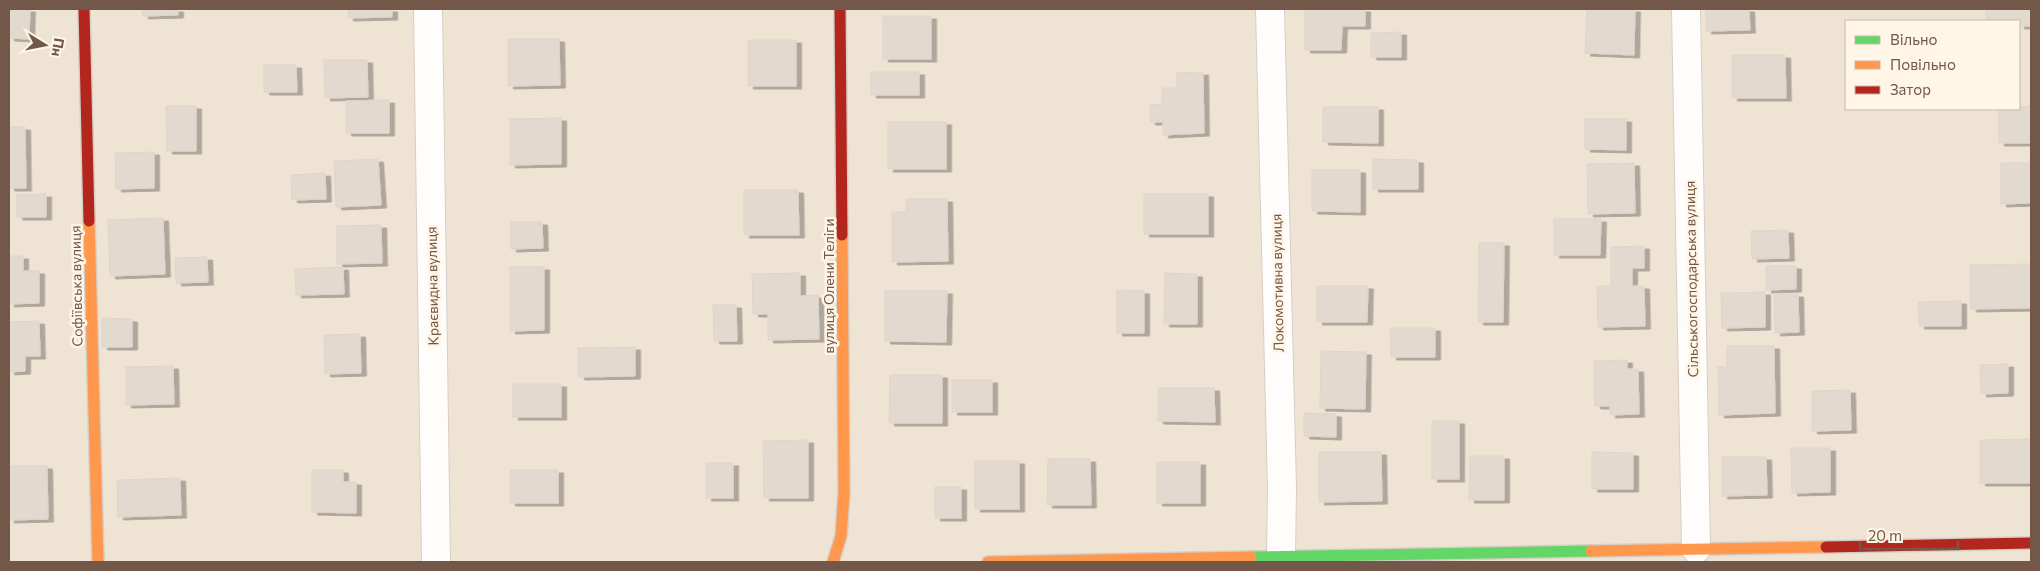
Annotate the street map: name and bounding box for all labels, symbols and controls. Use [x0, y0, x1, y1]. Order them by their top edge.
north arrow [20, 20, 70, 70]
legend [1845, 20, 2020, 110]
text: Вільно [1890, 30, 1937, 48]
text: Пн [48, 37, 68, 58]
text: Повільно [1890, 55, 1956, 73]
text: Затор [1890, 80, 1931, 98]
street label: Сільськогосподарська вулиця [1681, 181, 1701, 377]
street label: Локомотивна вулиця [1267, 214, 1287, 352]
street label: вулиця Олени Теліги [820, 219, 837, 353]
street label: Софіївська вулиця [66, 225, 86, 347]
street label: Краєвидна вулиця [422, 226, 442, 346]
scale bar [1860, 518, 1958, 550]
text: 20 m [1868, 526, 1902, 544]

